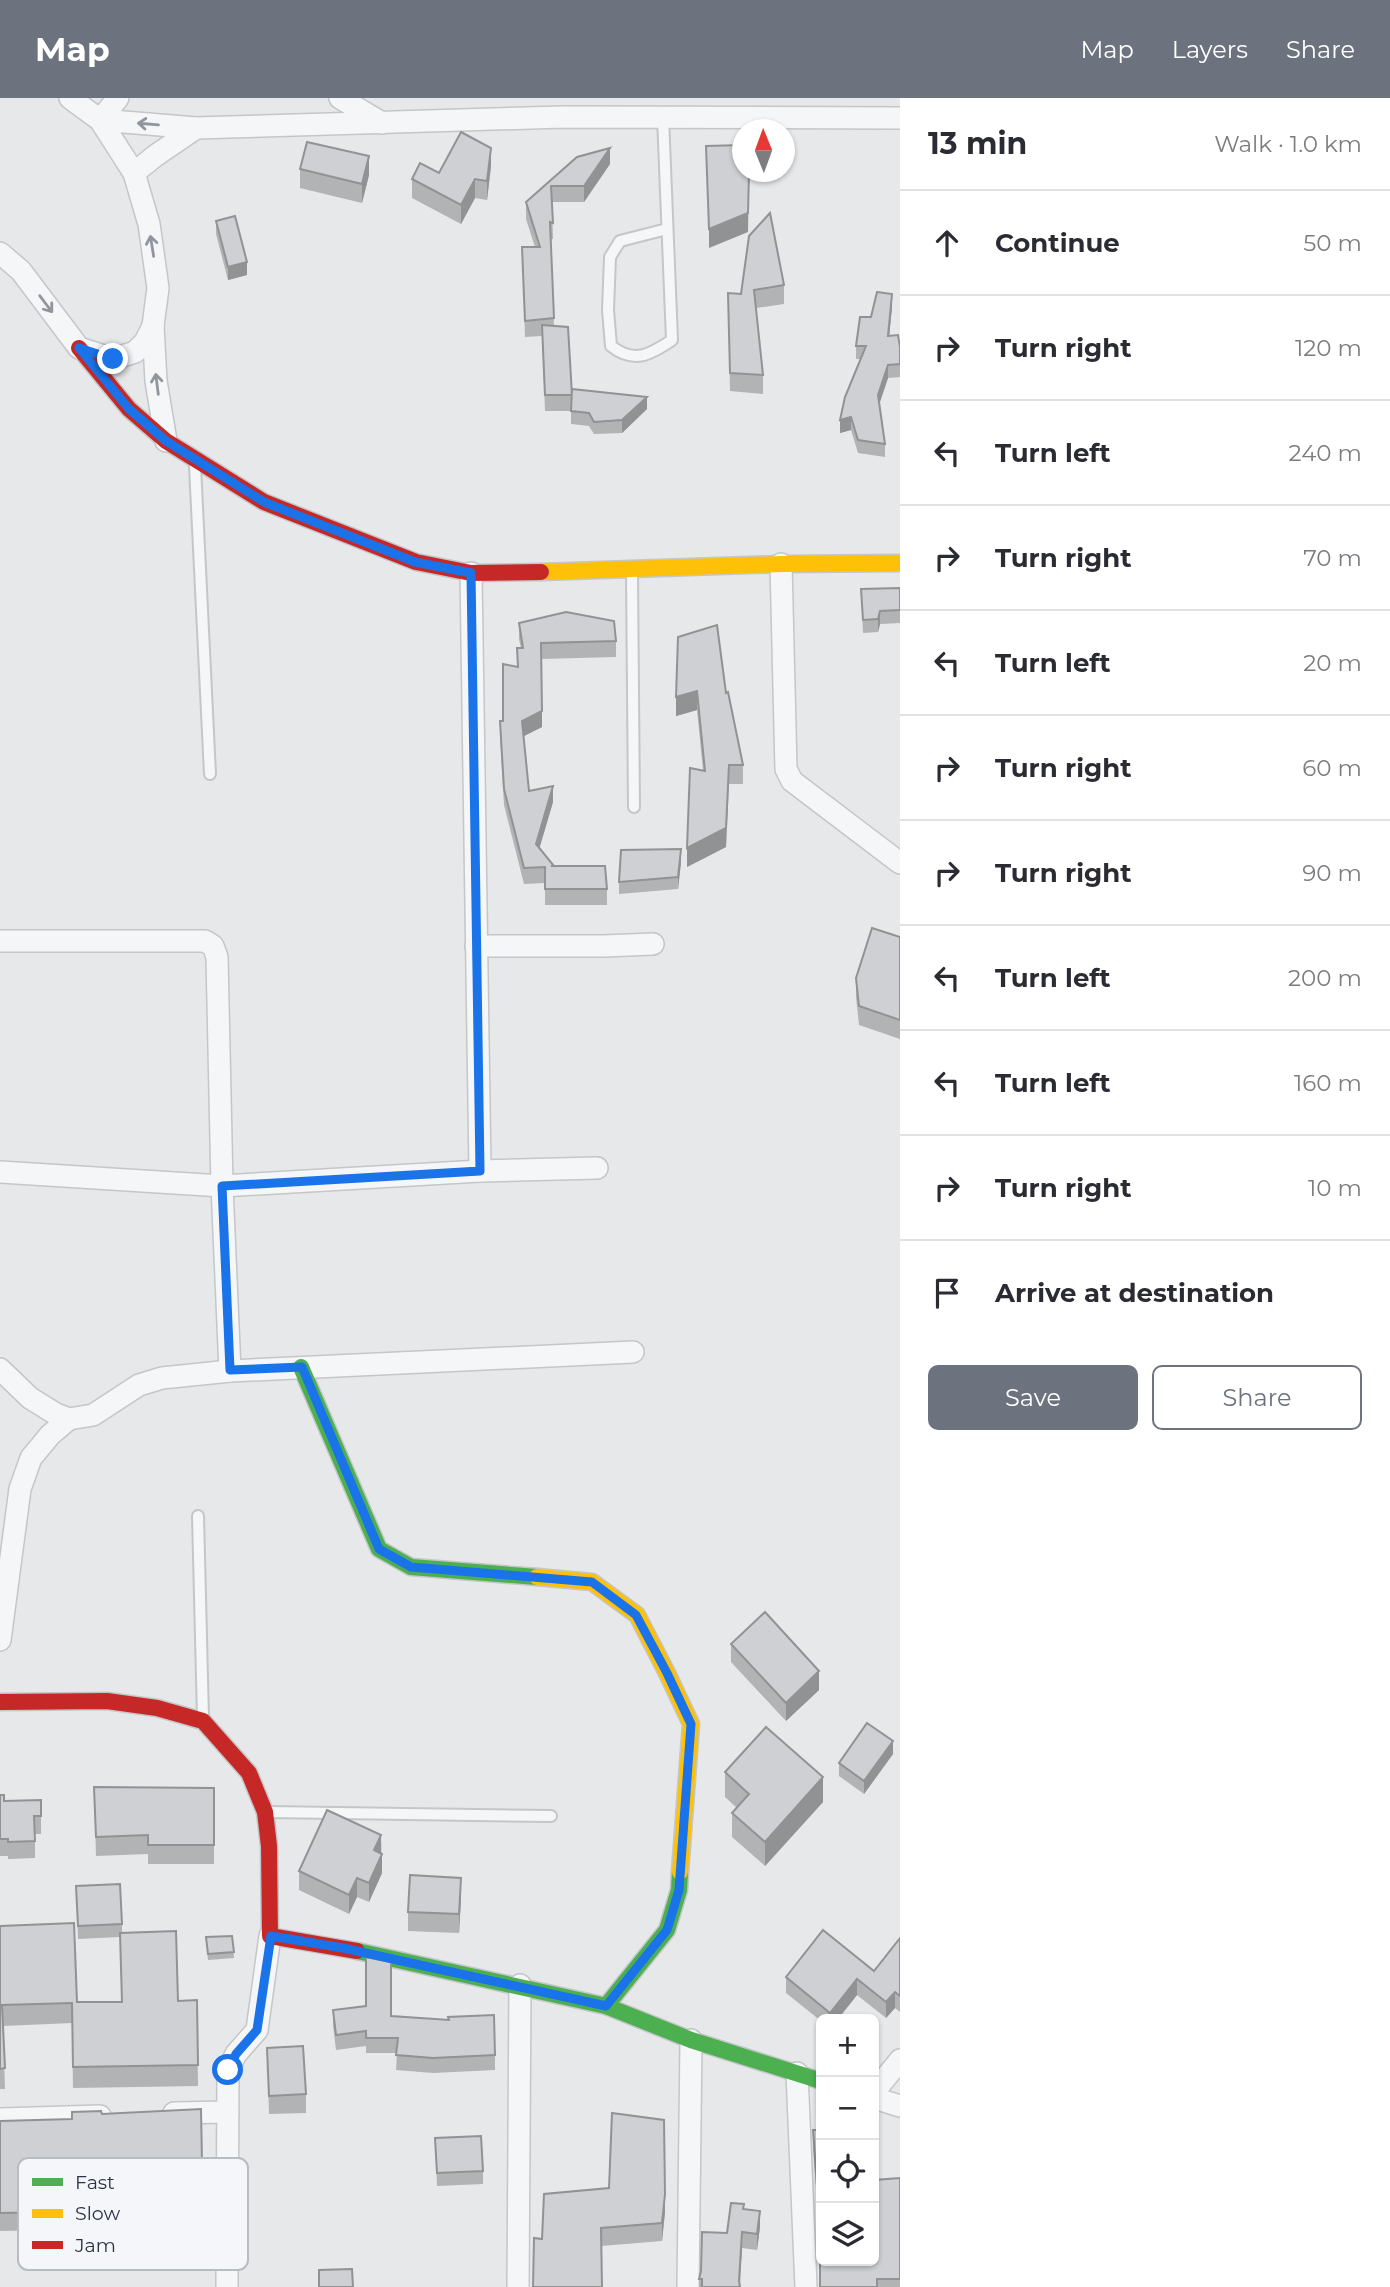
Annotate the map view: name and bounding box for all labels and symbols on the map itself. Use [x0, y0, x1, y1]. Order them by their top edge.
one-way arrow [137, 117, 160, 130]
north arrow [732, 119, 795, 182]
one-way arrow [145, 235, 158, 258]
one-way arrow [38, 294, 53, 312]
route end [97, 343, 128, 374]
one-way arrow [151, 373, 164, 396]
route start [212, 2054, 243, 2085]
legend [18, 2158, 248, 2270]
text: Fast [75, 2171, 115, 2194]
text: Slow [75, 2202, 120, 2225]
text: Jam [74, 2234, 116, 2257]

